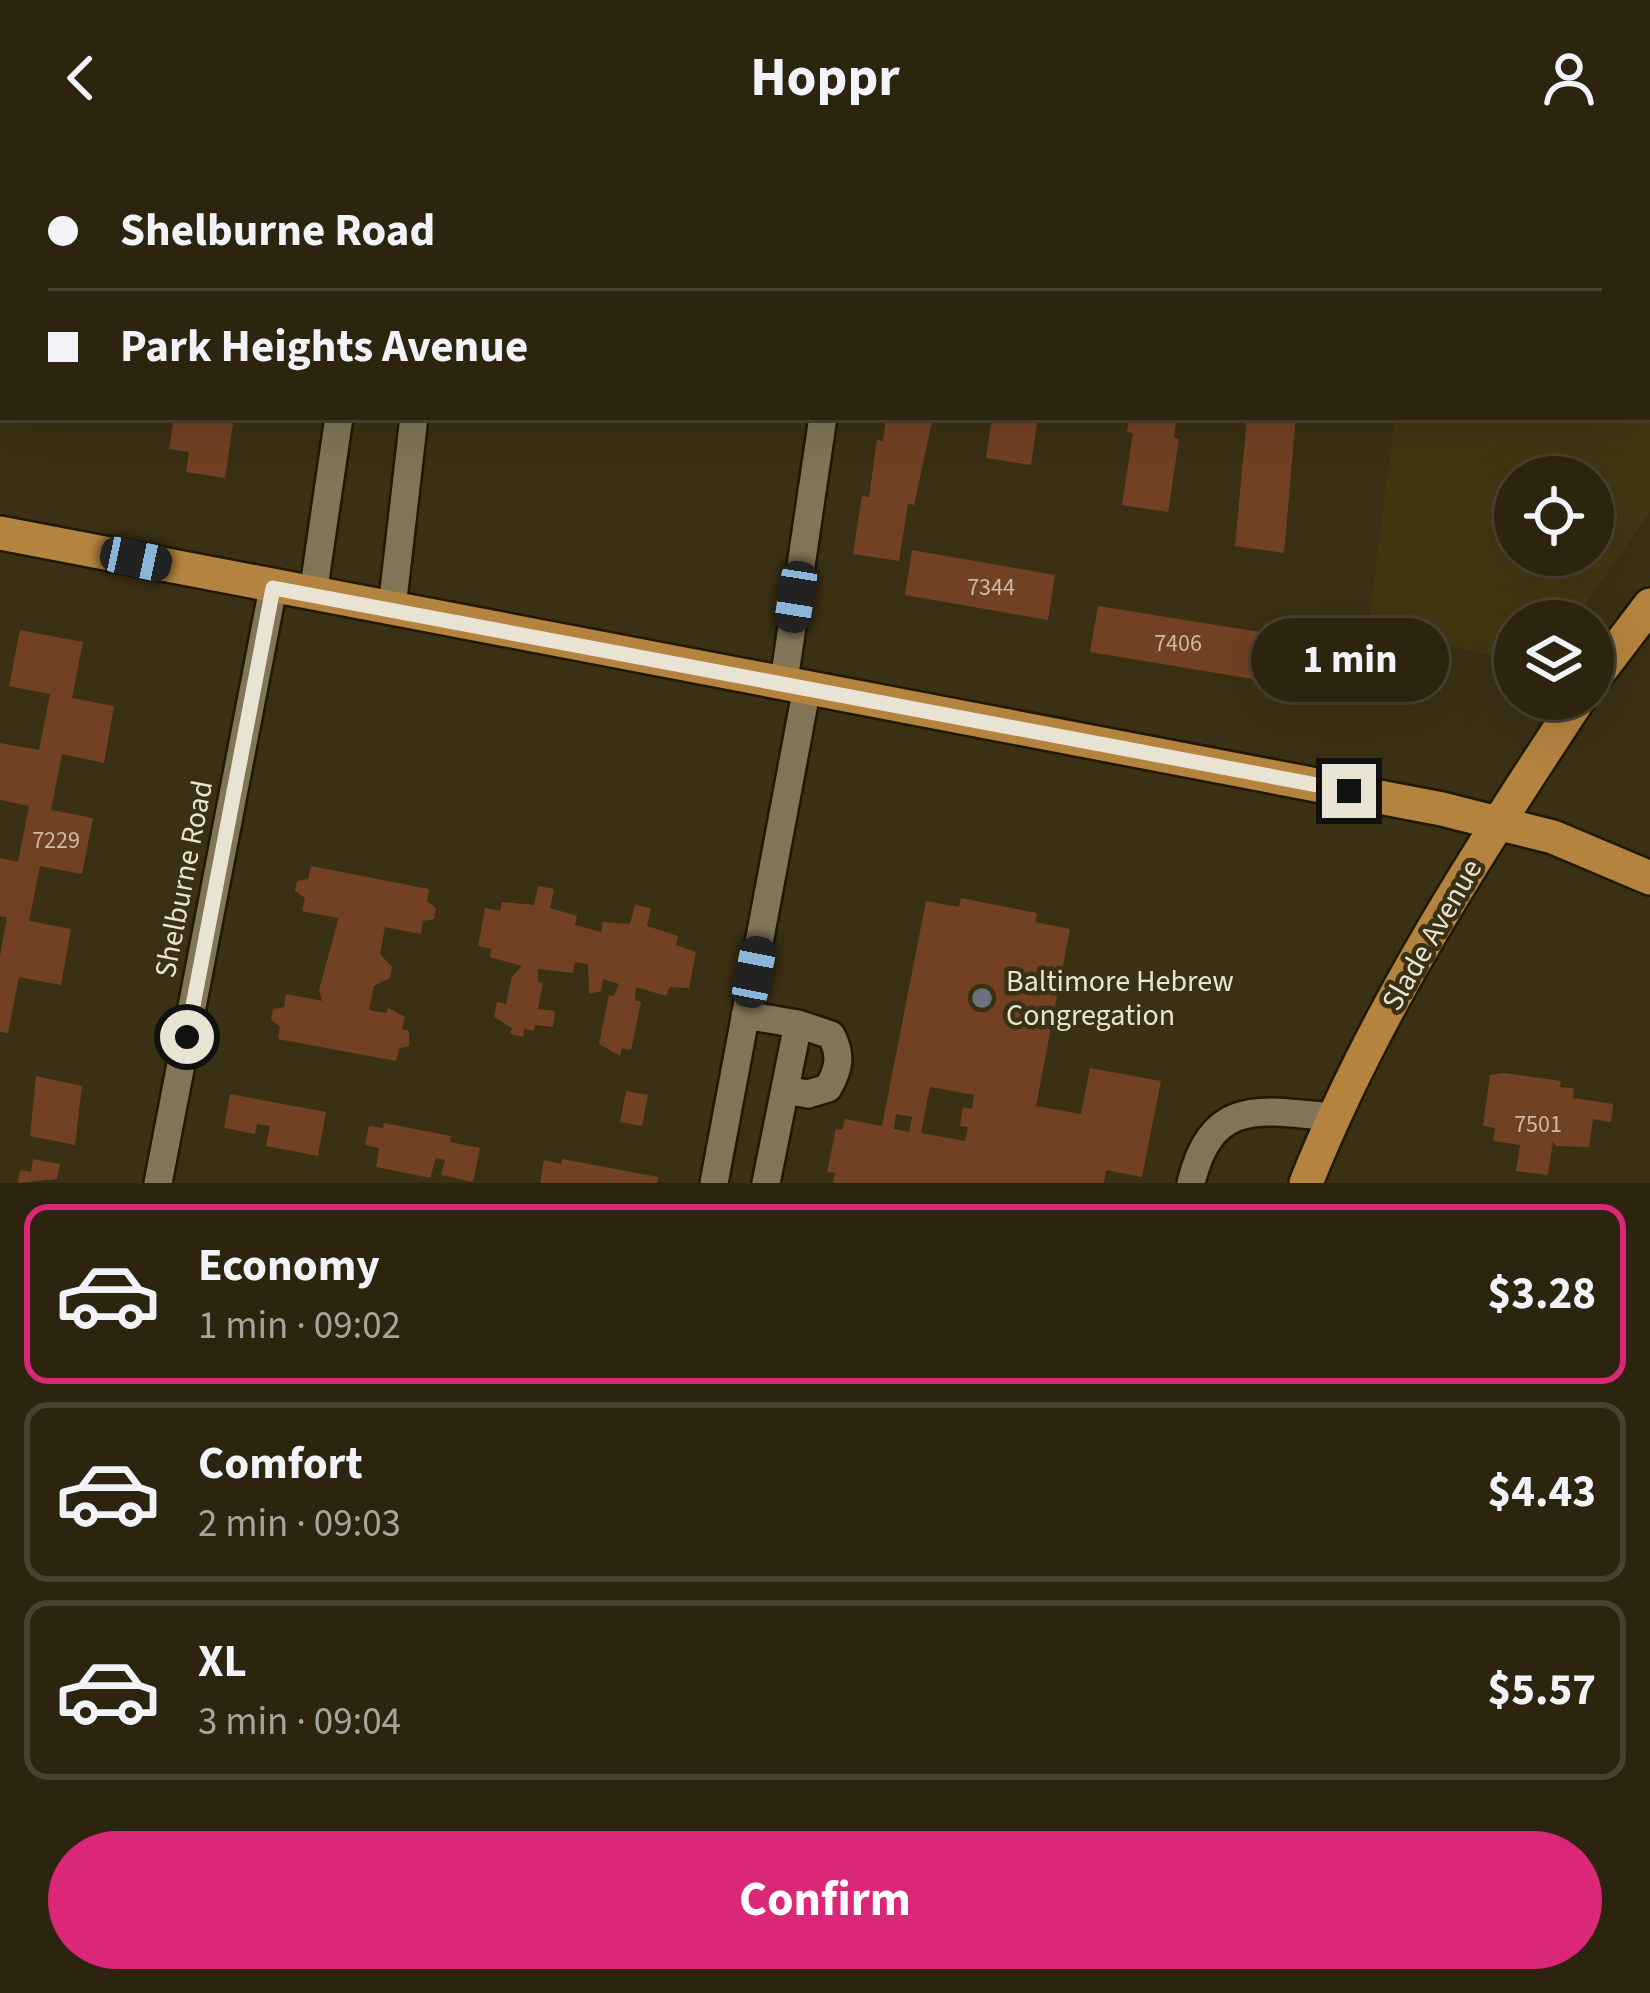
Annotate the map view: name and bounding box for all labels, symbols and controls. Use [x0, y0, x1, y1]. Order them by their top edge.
text: Hoppr [750, 40, 900, 117]
icon: back [48, 45, 114, 111]
icon: person [1536, 45, 1602, 111]
text: Shelburne Road [120, 199, 435, 263]
text: Park Heights Avenue [120, 315, 528, 379]
map controls [1494, 456, 1614, 720]
button: locate [1494, 456, 1614, 576]
car [97, 534, 175, 584]
car [773, 559, 819, 635]
house number: 7344 [967, 570, 1015, 605]
button: layers [1494, 600, 1614, 720]
callout: 1 min [1250, 617, 1448, 701]
house number: 7406 [1154, 626, 1202, 661]
text: 1 min [1303, 632, 1397, 688]
route end [1322, 764, 1376, 818]
street label: Shelburne Road [144, 777, 224, 981]
house number: 7229 [32, 823, 80, 858]
street label: Slade Avenue [1371, 851, 1493, 1019]
car [729, 933, 779, 1011]
place label: Baltimore Hebrew Congregation [1006, 960, 1234, 1037]
marker: Baltimore Hebrew Congregation [969, 985, 995, 1011]
route start [160, 1010, 214, 1064]
house number: 7501 [1514, 1107, 1562, 1142]
text: Economy [198, 1234, 380, 1298]
icon: car [54, 1240, 162, 1348]
text: $3.28 [1487, 1262, 1596, 1326]
text: 1 min · 09:02 [198, 1298, 401, 1354]
text: Comfort [198, 1432, 363, 1496]
icon: car [54, 1438, 162, 1546]
text: $4.43 [1487, 1460, 1596, 1524]
text: 2 min · 09:03 [198, 1496, 401, 1552]
text: XL [198, 1630, 247, 1694]
icon: car [54, 1636, 162, 1744]
text: $5.57 [1487, 1658, 1596, 1722]
text: 3 min · 09:04 [198, 1694, 401, 1750]
button: Confirm [48, 1831, 1602, 1969]

